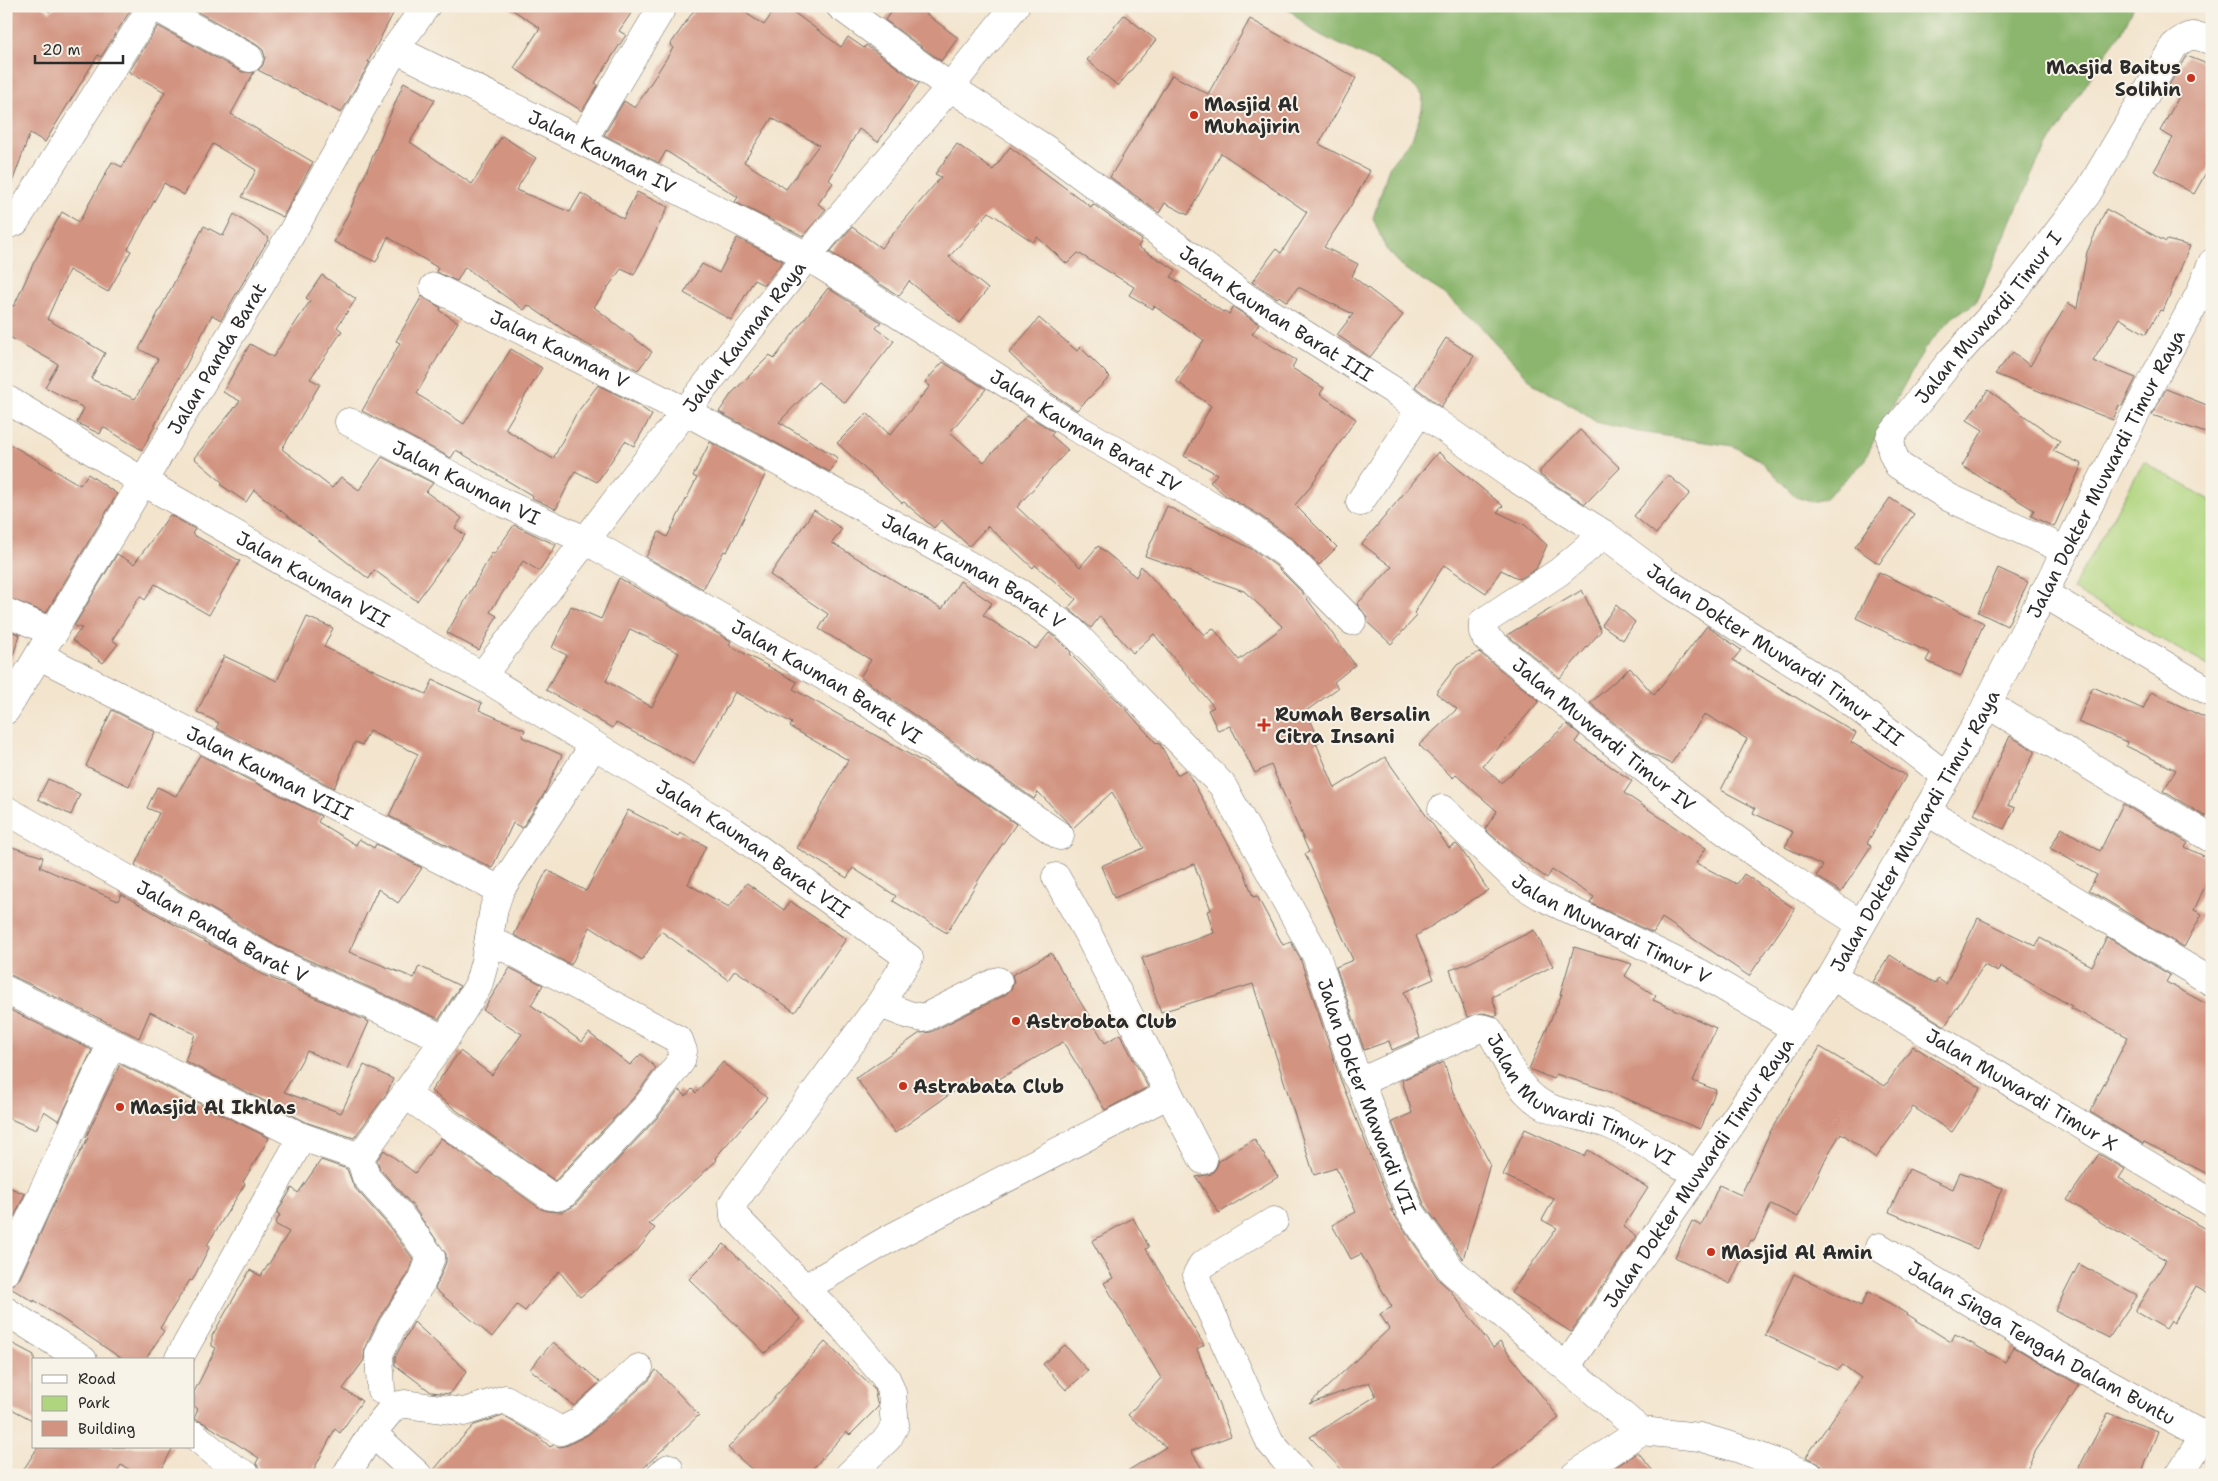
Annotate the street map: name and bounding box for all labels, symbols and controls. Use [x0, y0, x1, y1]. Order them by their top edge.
scale bar [35, 32, 122, 64]
text: 20 m [42, 40, 81, 60]
place label: Masjid Baitus Solihin [2046, 55, 2181, 102]
marker: Masjid Baitus Solihin [2185, 72, 2197, 84]
place label: Masjid Al Muhajirin [1204, 92, 1300, 139]
street label: Jalan Kauman IV [524, 104, 680, 199]
marker: Masjid Al Muhajirin [1188, 109, 1200, 121]
street label: Jalan Muwardi Timur I [1909, 226, 2067, 409]
street label: Jalan Kauman Barat III [1174, 240, 1378, 387]
street label: Jalan Kauman Raya [677, 255, 811, 417]
street label: Jalan Panda Barat [162, 278, 272, 439]
street label: Jalan Kauman V [486, 304, 633, 394]
street label: Jalan Dokter Muwardi Timur Raya [2021, 325, 2190, 622]
street label: Jalan Kauman Barat IV [985, 364, 1186, 498]
street label: Jalan Kauman VI [388, 434, 544, 530]
street label: Jalan Kauman Barat V [877, 508, 1071, 634]
street label: Jalan Kauman VII [232, 525, 394, 633]
street label: Jalan Dokter Muwardi Timur III [1642, 558, 1909, 751]
street label: Jalan Kauman Barat VI [727, 614, 927, 749]
street label: Jalan Muwardi Timur IV [1507, 652, 1701, 817]
street label: Jalan Dokter Muwardi Timur Raya [1824, 685, 2005, 977]
place label: Rumah Bersalin Citra Insani [1275, 702, 1430, 749]
marker: Rumah Bersalin Citra Insani [1257, 718, 1271, 732]
street label: Jalan Kauman VIII [182, 720, 358, 826]
street label: Jalan Kauman Barat VII [651, 774, 855, 924]
street label: Jalan Muwardi Timur V [1506, 869, 1716, 989]
street label: Jalan Panda Barat V [132, 874, 312, 988]
street label: Jalan Dokter Mawardi VII [1312, 975, 1422, 1217]
place label: Astrobata Club [1026, 1009, 1177, 1034]
marker: Astrobata Club [1010, 1015, 1022, 1027]
street label: Jalan Muwardi Timur X [1921, 1022, 2122, 1156]
street label: Jalan Muwardi Timur VI [1482, 1029, 1680, 1171]
street label: Jalan Dokter Muwardi Timur Raya [1598, 1033, 1799, 1313]
place label: Astrabata Club [913, 1074, 1064, 1099]
marker: Astrabata Club [897, 1080, 909, 1092]
place label: Masjid Al Ikhlas [130, 1095, 296, 1120]
marker: Masjid Al Ikhlas [114, 1101, 126, 1113]
place label: Masjid Al Amin [1721, 1240, 1873, 1265]
marker: Masjid Al Amin [1705, 1246, 1717, 1258]
street label: Jalan Singa Tengah Dalam Buntu [1903, 1255, 2180, 1430]
legend [32, 1358, 195, 1448]
text: Road [78, 1369, 116, 1389]
text: Park [78, 1393, 110, 1413]
text: Building [78, 1419, 135, 1439]

